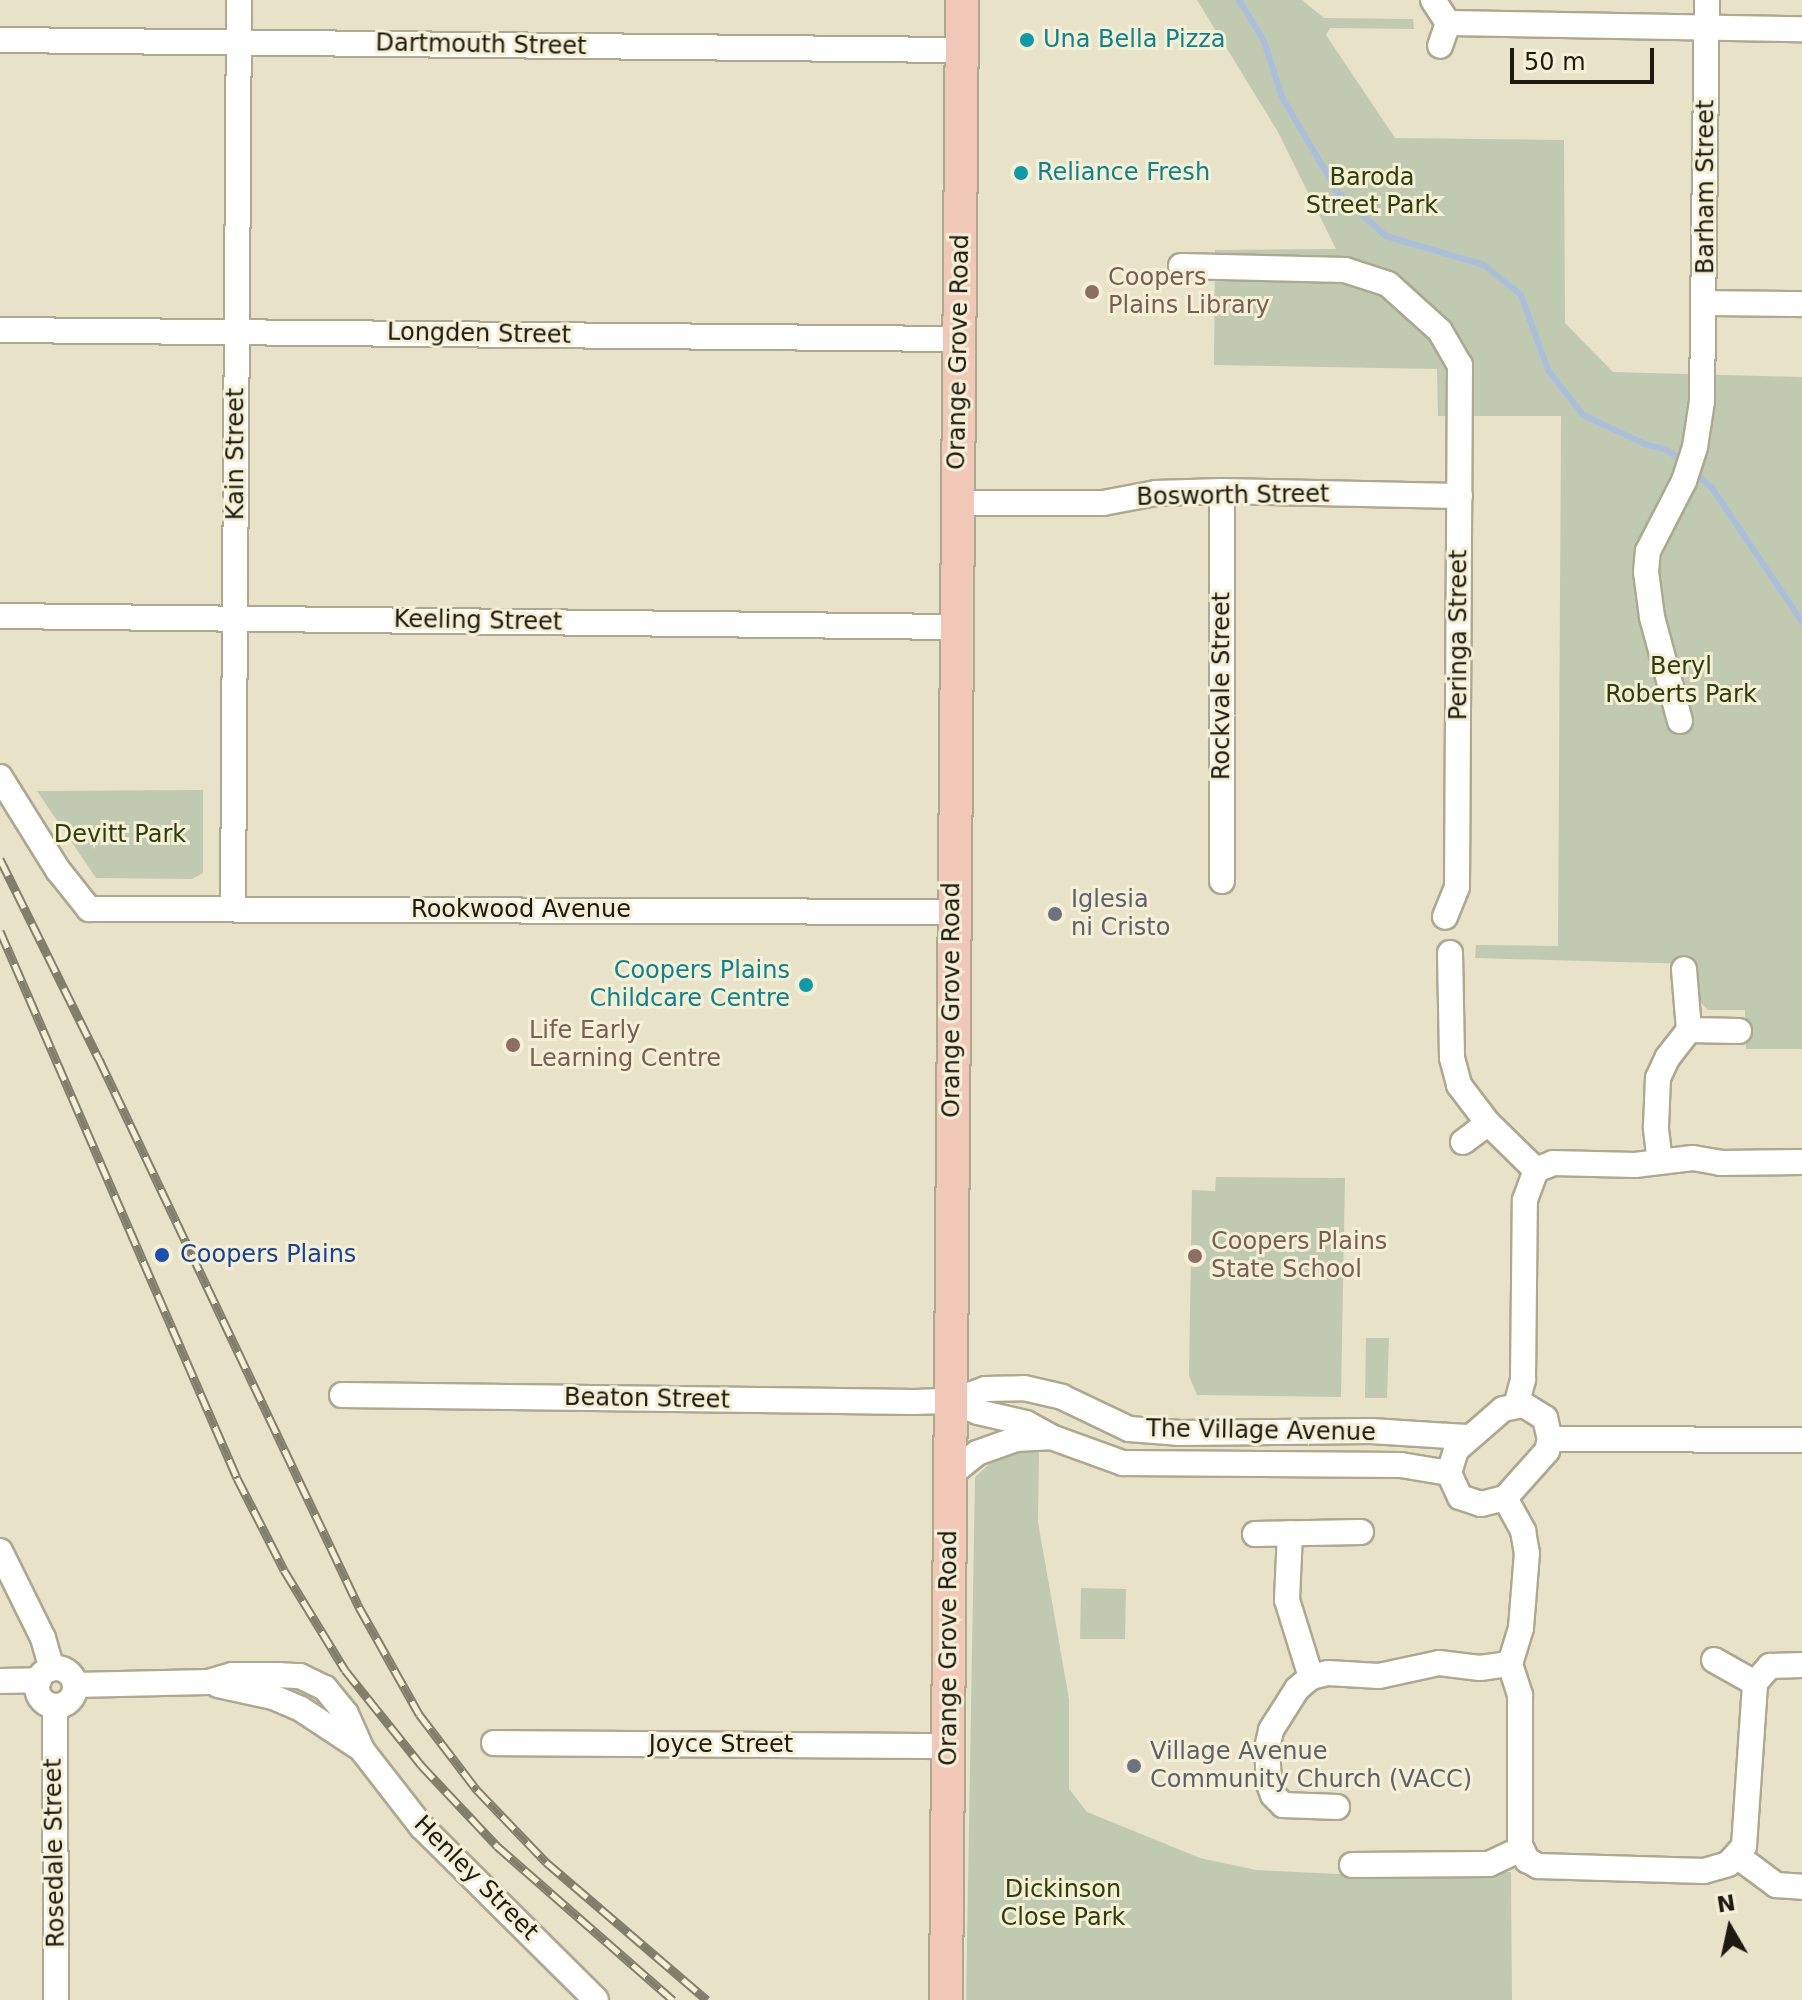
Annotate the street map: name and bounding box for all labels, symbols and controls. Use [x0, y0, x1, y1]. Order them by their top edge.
place label: Una Bella Pizza [1043, 26, 1226, 54]
street label: Dartmouth Street [375, 29, 587, 61]
marker: Una Bella Pizza [1018, 31, 1036, 49]
scale bar [1514, 32, 1658, 82]
text: 50 m [1524, 48, 1586, 76]
street label: Barham Street [1692, 100, 1720, 274]
place label: Reliance Fresh [1037, 159, 1210, 187]
marker: Reliance Fresh [1012, 164, 1030, 182]
park label: Baroda Street Park [1306, 164, 1438, 220]
street label: Orange Grove Road [943, 234, 975, 470]
place label: Coopers Plains Library [1108, 264, 1270, 320]
marker: Coopers Plains Library [1083, 283, 1101, 301]
street label: Longden Street [387, 318, 571, 350]
street label: Kain Street [222, 388, 250, 520]
street label: Bosworth Street [1136, 480, 1330, 512]
street label: Peringa Street [1445, 550, 1473, 720]
street label: Rockvale Street [1208, 592, 1236, 780]
street label: Keeling Street [394, 605, 562, 637]
park label: Beryl Roberts Park [1605, 653, 1757, 709]
park label: Devitt Park [54, 821, 186, 849]
street label: Orange Grove Road [938, 882, 966, 1118]
place label: Iglesia ni Cristo [1071, 886, 1170, 942]
street label: Rookwood Avenue [411, 896, 631, 924]
marker: Iglesia ni Cristo [1046, 905, 1064, 923]
place label: Coopers Plains Childcare Centre [590, 957, 790, 1013]
marker: Coopers Plains Childcare Centre [797, 976, 815, 994]
place label: Life Early Learning Centre [529, 1017, 721, 1073]
marker: Life Early Learning Centre [504, 1036, 522, 1054]
place label: Coopers Plains State School [1211, 1228, 1387, 1284]
place label: Coopers Plains [180, 1241, 356, 1269]
marker: Coopers Plains [151, 1244, 173, 1266]
marker: Coopers Plains State School [1186, 1247, 1204, 1265]
street label: Beaton Street [564, 1383, 730, 1415]
street label: The Village Avenue [1146, 1415, 1376, 1447]
street label: Orange Grove Road [935, 1530, 963, 1766]
street label: Joyce Street [649, 1731, 793, 1759]
place label: Village Avenue Community Church (VACC) [1150, 1738, 1472, 1794]
marker: Village Avenue Community Church (VACC) [1125, 1757, 1143, 1775]
street label: Rosedale Street [39, 1758, 71, 1948]
street label: Henley Street [408, 1810, 544, 1946]
park label: Dickinson Close Park [1001, 1876, 1125, 1932]
north arrow [1690, 1888, 1770, 1968]
text: N [1715, 1890, 1737, 1918]

